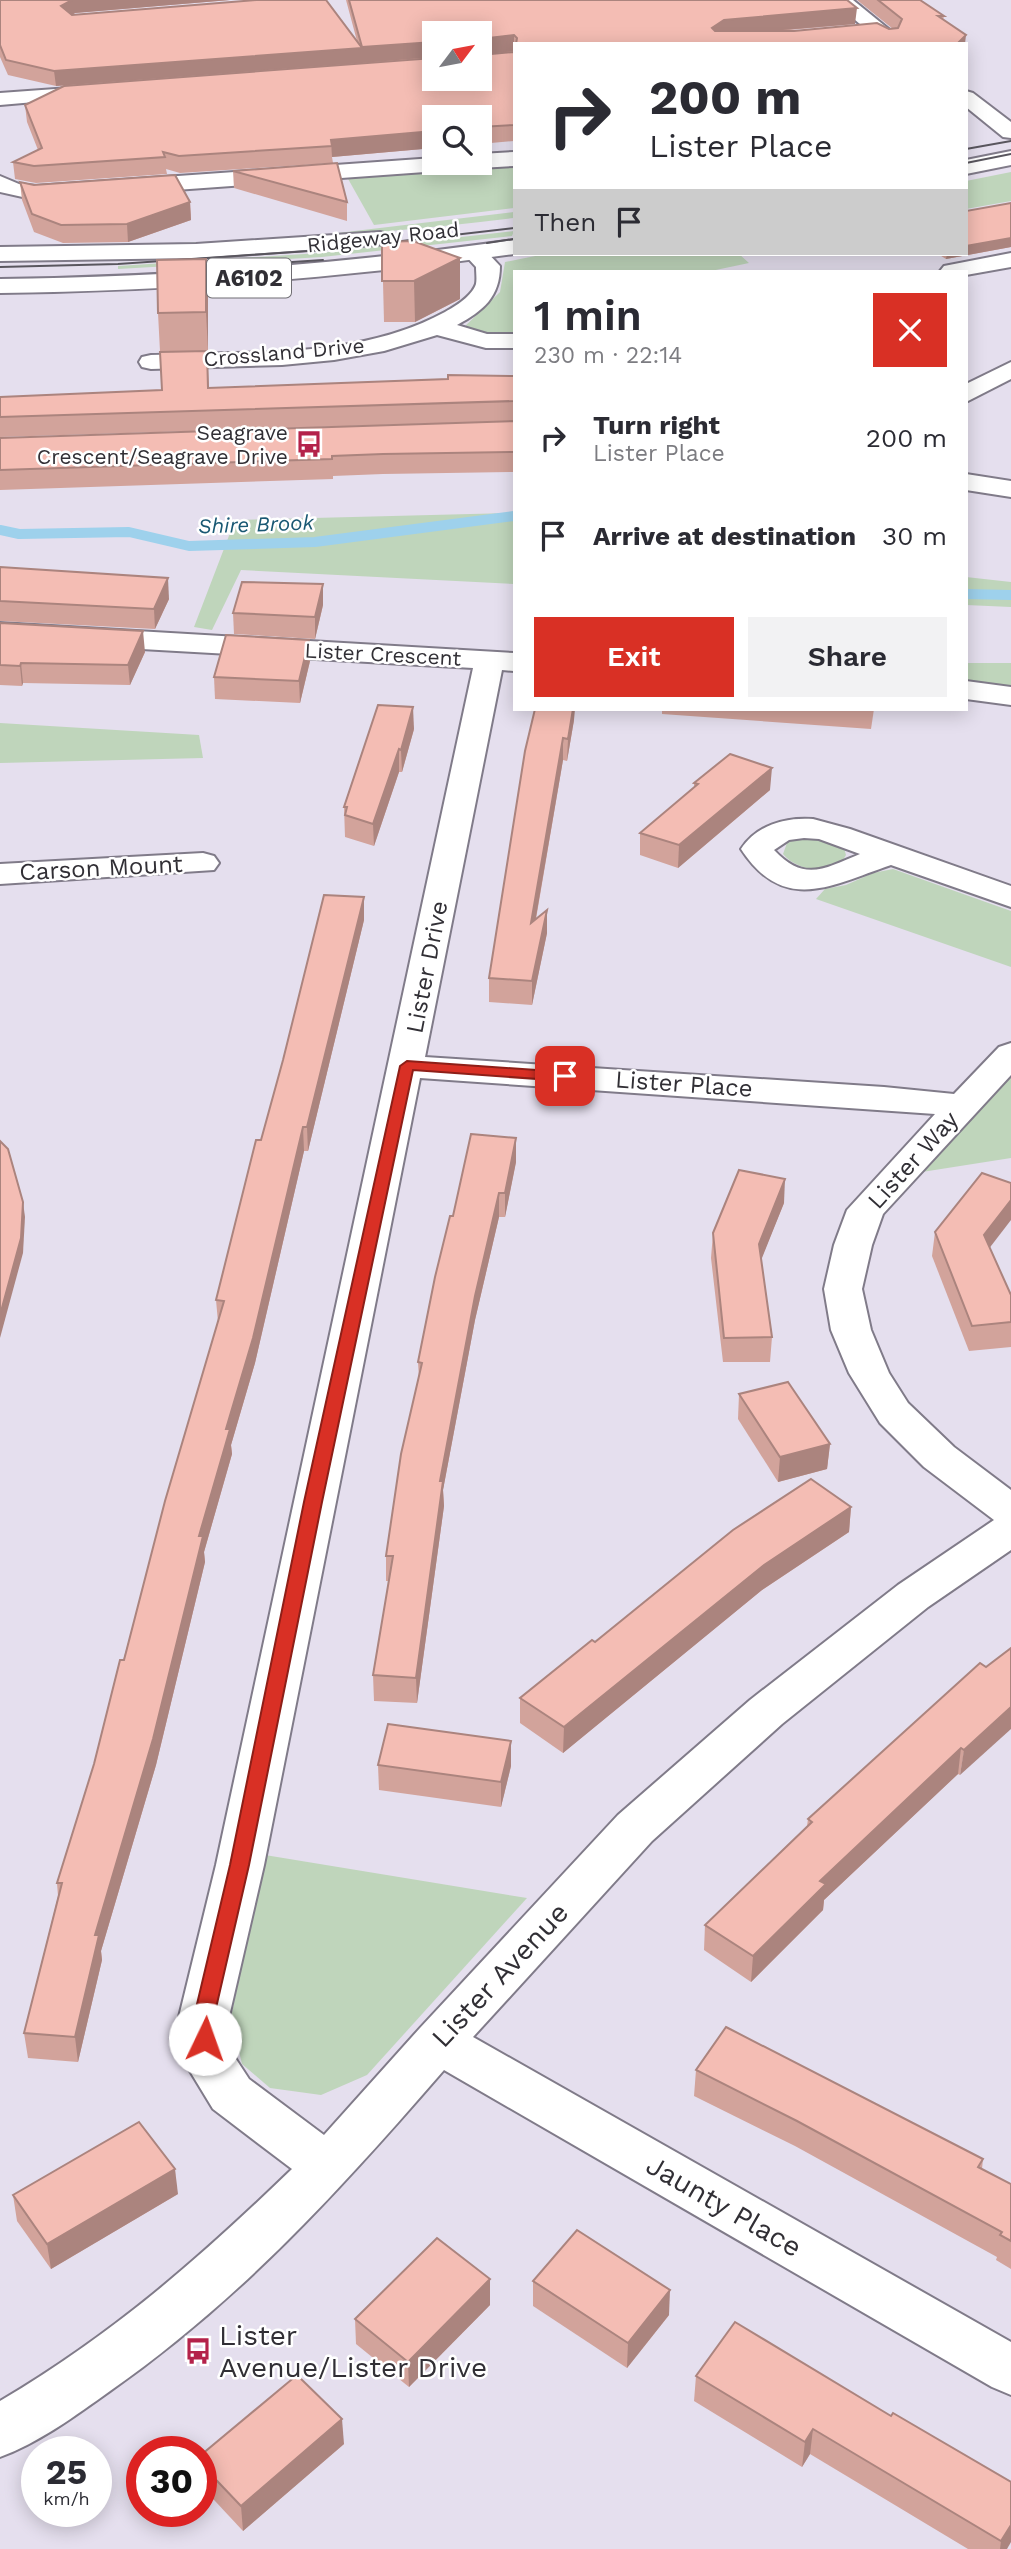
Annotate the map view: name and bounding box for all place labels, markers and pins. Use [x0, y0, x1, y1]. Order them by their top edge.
place label: Seagrave Crescent/Seagrave Drive [37, 420, 288, 469]
bus stop icon: Seagrave Crescent/Seagrave Drive [294, 429, 324, 459]
pin [535, 1046, 595, 1106]
place label: Lister Avenue/Lister Drive [219, 2319, 487, 2384]
bus stop icon: Lister Avenue/Lister Drive [183, 2336, 213, 2366]

